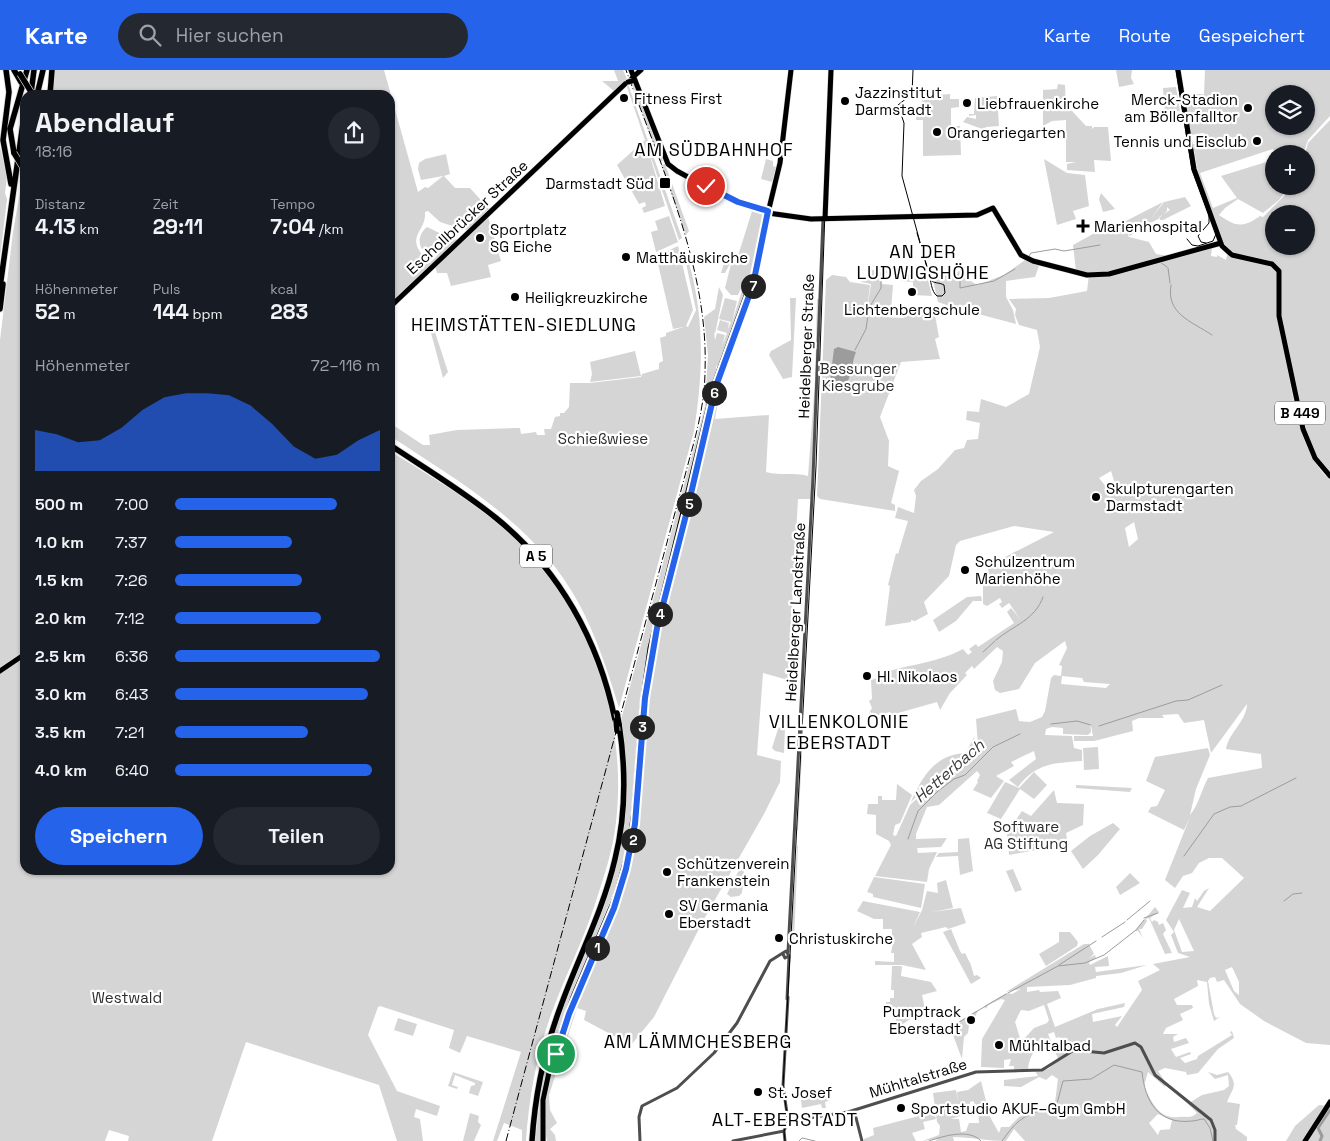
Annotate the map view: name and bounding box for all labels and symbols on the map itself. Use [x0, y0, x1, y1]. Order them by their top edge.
place label: Jazzinstitut Darmstadt [855, 83, 942, 119]
place label: Fitness First [634, 89, 722, 108]
place label: Merck-Stadion am Böllenfalltor [1124, 90, 1238, 126]
marker: Fitness First [618, 92, 630, 104]
place label: Liebfrauenkirche [977, 94, 1099, 113]
marker: Jazzinstitut Darmstadt [839, 95, 851, 107]
marker: Liebfrauenkirche [961, 97, 973, 109]
marker: Merck-Stadion am Böllenfalltor [1242, 102, 1254, 114]
place label: Orangeriegarten [947, 123, 1066, 142]
marker: Orangeriegarten [931, 126, 943, 138]
place label: Tennis und Eisclub [1114, 132, 1247, 151]
marker: Tennis und Eisclub [1251, 135, 1263, 147]
district label: AM SÜDBAHNHOF [634, 138, 794, 161]
street label: Eschollbrücker Straße [402, 156, 532, 278]
pin [685, 165, 727, 207]
place label: Darmstadt Süd [545, 174, 654, 193]
marker: Darmstadt Süd [658, 176, 672, 190]
place label: Marienhospital [1094, 217, 1202, 236]
marker: Marienhospital [1076, 219, 1090, 233]
place label: Sportplatz SG Eiche [490, 220, 567, 256]
marker: Sportplatz SG Eiche [474, 232, 486, 244]
district label: AN DER LUDWIGSHÖHE [856, 240, 990, 284]
place label: Matthäuskirche [636, 248, 748, 267]
marker: Matthäuskirche [620, 251, 632, 263]
street label: Heidelberger Straße [794, 273, 818, 419]
pin: 7 [740, 274, 766, 298]
marker: Lichtenbergschule [906, 286, 918, 298]
place label: Heiligkreuzkirche [525, 288, 648, 307]
marker: Heiligkreuzkirche [509, 291, 521, 303]
place label: Lichtenbergschule [844, 300, 980, 319]
district label: HEIMSTÄTTEN-SIEDLUNG [411, 313, 637, 336]
park label: Bessunger Kiesgrube [819, 359, 897, 395]
pin: 6 [702, 380, 726, 406]
road number: B 449 [1275, 402, 1325, 424]
park label: Schießwiese [558, 429, 648, 448]
place label: Skulpturengarten Darmstadt [1106, 479, 1234, 515]
marker: Skulpturengarten Darmstadt [1090, 491, 1102, 503]
pin: 5 [676, 492, 702, 516]
street label: Heidelberger Landstraße [781, 522, 809, 702]
road number: A 5 [520, 544, 552, 568]
place label: Schulzentrum Marienhöhe [975, 552, 1075, 588]
marker: Schulzentrum Marienhöhe [959, 564, 971, 576]
pin: 4 [648, 602, 672, 626]
place label: Hl. Nikolaos [877, 667, 958, 686]
marker: Hl. Nikolaos [861, 670, 873, 682]
district label: VILLENKOLONIE EBERSTADT [769, 710, 909, 754]
pin: 3 [630, 714, 654, 740]
water label: Hetterbach [909, 734, 989, 807]
park label: Software AG Stiftung [984, 817, 1068, 853]
pin: 2 [620, 828, 646, 852]
place label: Schützenverein Frankenstein [677, 854, 789, 890]
marker: Schützenverein Frankenstein [661, 866, 673, 878]
place label: SV Germania Eberstadt [679, 896, 769, 932]
marker: SV Germania Eberstadt [663, 908, 675, 920]
place label: Christuskirche [789, 929, 893, 948]
marker: Christuskirche [773, 932, 785, 944]
pin: 1 [584, 936, 610, 960]
park label: Westwald [92, 988, 162, 1007]
place label: Pumptrack Eberstadt [883, 1002, 961, 1038]
marker: Pumptrack Eberstadt [965, 1014, 977, 1026]
district label: AM LÄMMCHESBERG [604, 1030, 792, 1053]
pin [535, 1033, 577, 1075]
place label: Mühltalbad [1009, 1036, 1091, 1055]
marker: Mühltalbad [993, 1039, 1005, 1051]
street label: Mühltalstraße [867, 1054, 969, 1102]
place label: St. Josef [768, 1083, 833, 1102]
marker: St. Josef [752, 1086, 764, 1098]
place label: Sportstudio AKUF–Gym GmbH [911, 1099, 1126, 1118]
marker: Sportstudio AKUF–Gym GmbH [895, 1102, 907, 1114]
district label: ALT-EBERSTADT [712, 1108, 858, 1131]

